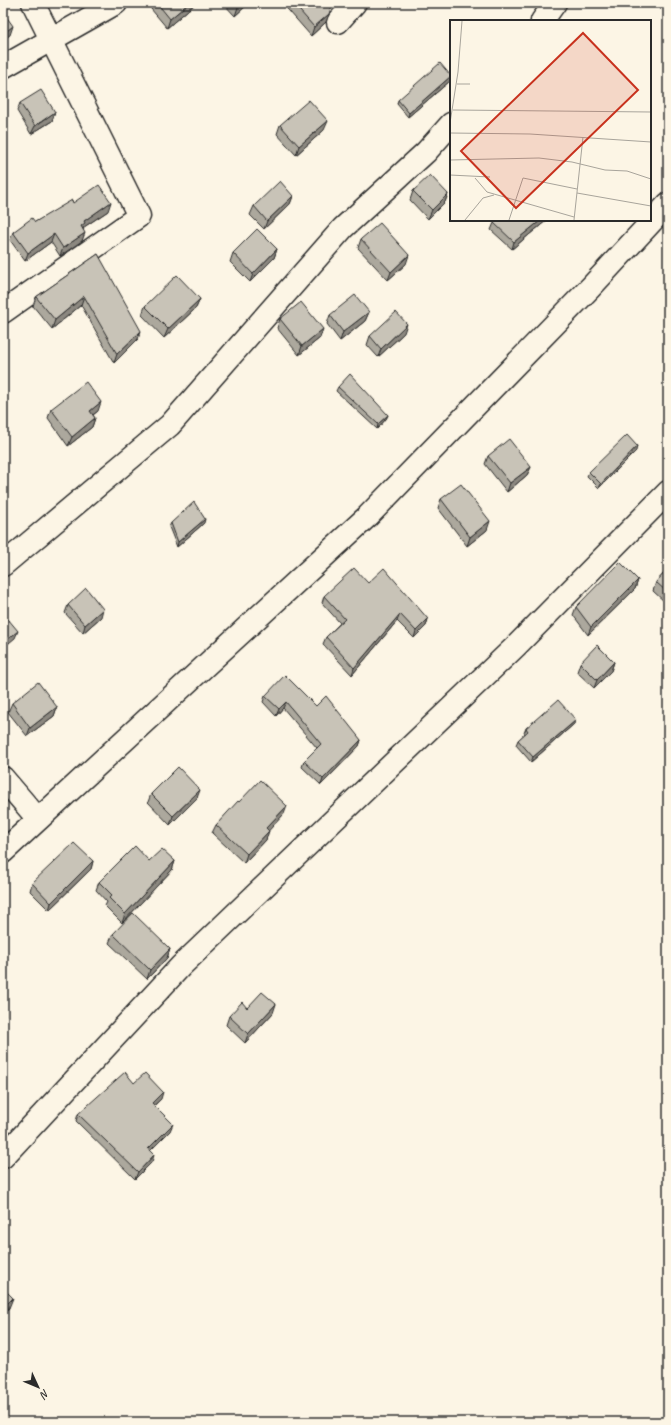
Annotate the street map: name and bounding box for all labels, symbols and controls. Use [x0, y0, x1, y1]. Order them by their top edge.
inset map [450, 20, 651, 221]
north arrow [18, 1367, 58, 1407]
text: N [36, 1387, 53, 1403]

